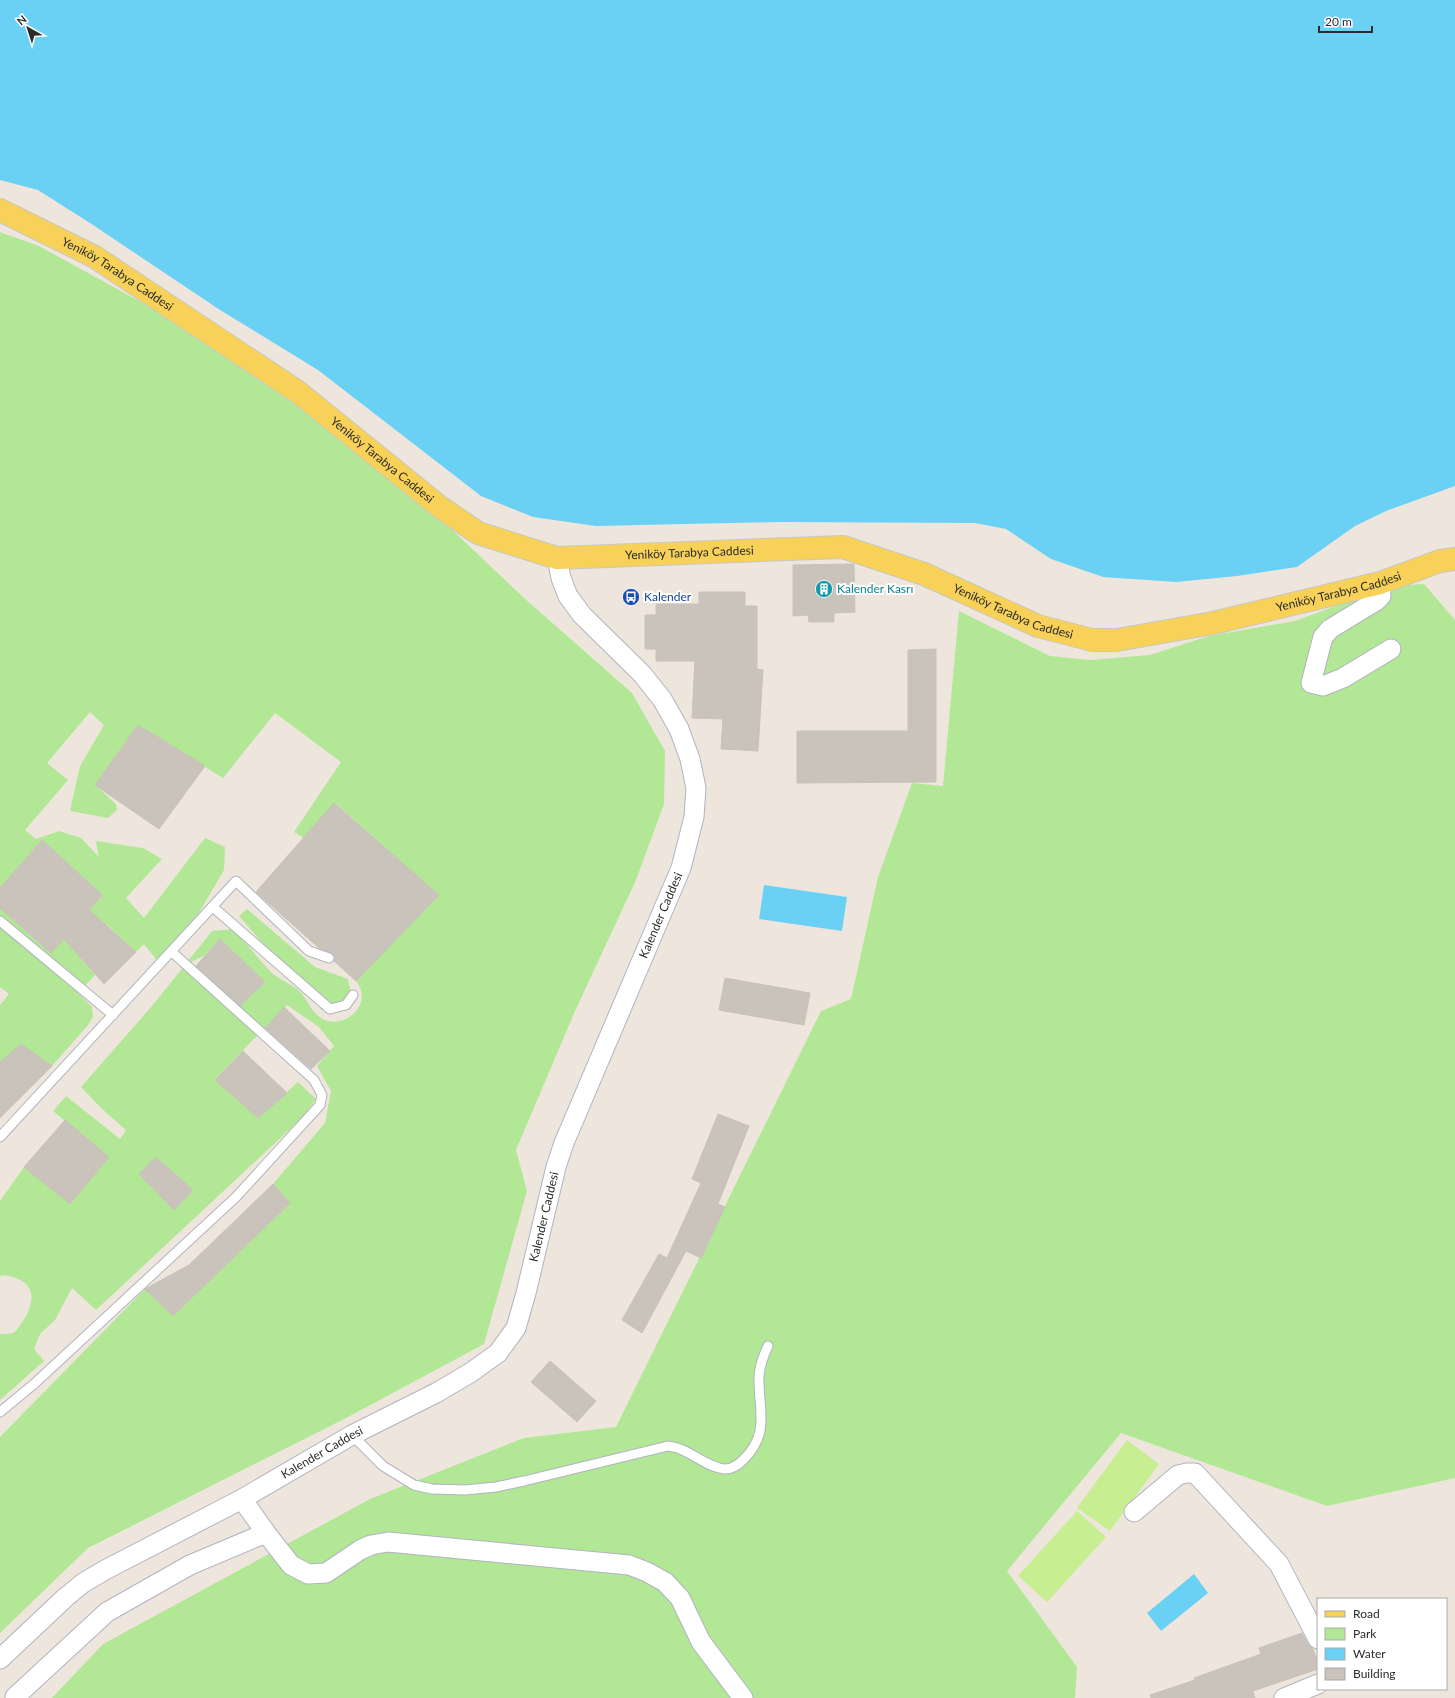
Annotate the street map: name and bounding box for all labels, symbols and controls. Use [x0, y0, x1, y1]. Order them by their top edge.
north arrow [8, 8, 48, 48]
scale bar [1319, 8, 1372, 34]
text: N [14, 12, 29, 28]
text: 20 m [1325, 14, 1352, 29]
street label: Yeniköy Tarabya Caddesi [59, 234, 176, 314]
street label: Yeniköy Tarabya Caddesi [328, 413, 437, 506]
street label: Yeniköy Tarabya Caddesi [625, 542, 754, 562]
street label: Yeniköy Tarabya Caddesi [1274, 568, 1403, 615]
building icon: Kalender Kasrı [814, 579, 834, 599]
street label: Yeniköy Tarabya Caddesi [951, 580, 1075, 642]
place label: Kalender Kasrı [837, 581, 913, 596]
bus stop icon: Kalender [621, 587, 641, 607]
place label: Kalender [644, 589, 692, 604]
street label: Kalender Caddesi [636, 870, 685, 960]
street label: Kalender Caddesi [526, 1170, 562, 1263]
street label: Kalender Caddesi [278, 1423, 365, 1482]
legend [1317, 1598, 1447, 1690]
text: Road [1353, 1606, 1380, 1621]
text: Park [1353, 1626, 1377, 1641]
text: Water [1353, 1646, 1386, 1661]
text: Building [1353, 1666, 1396, 1681]

